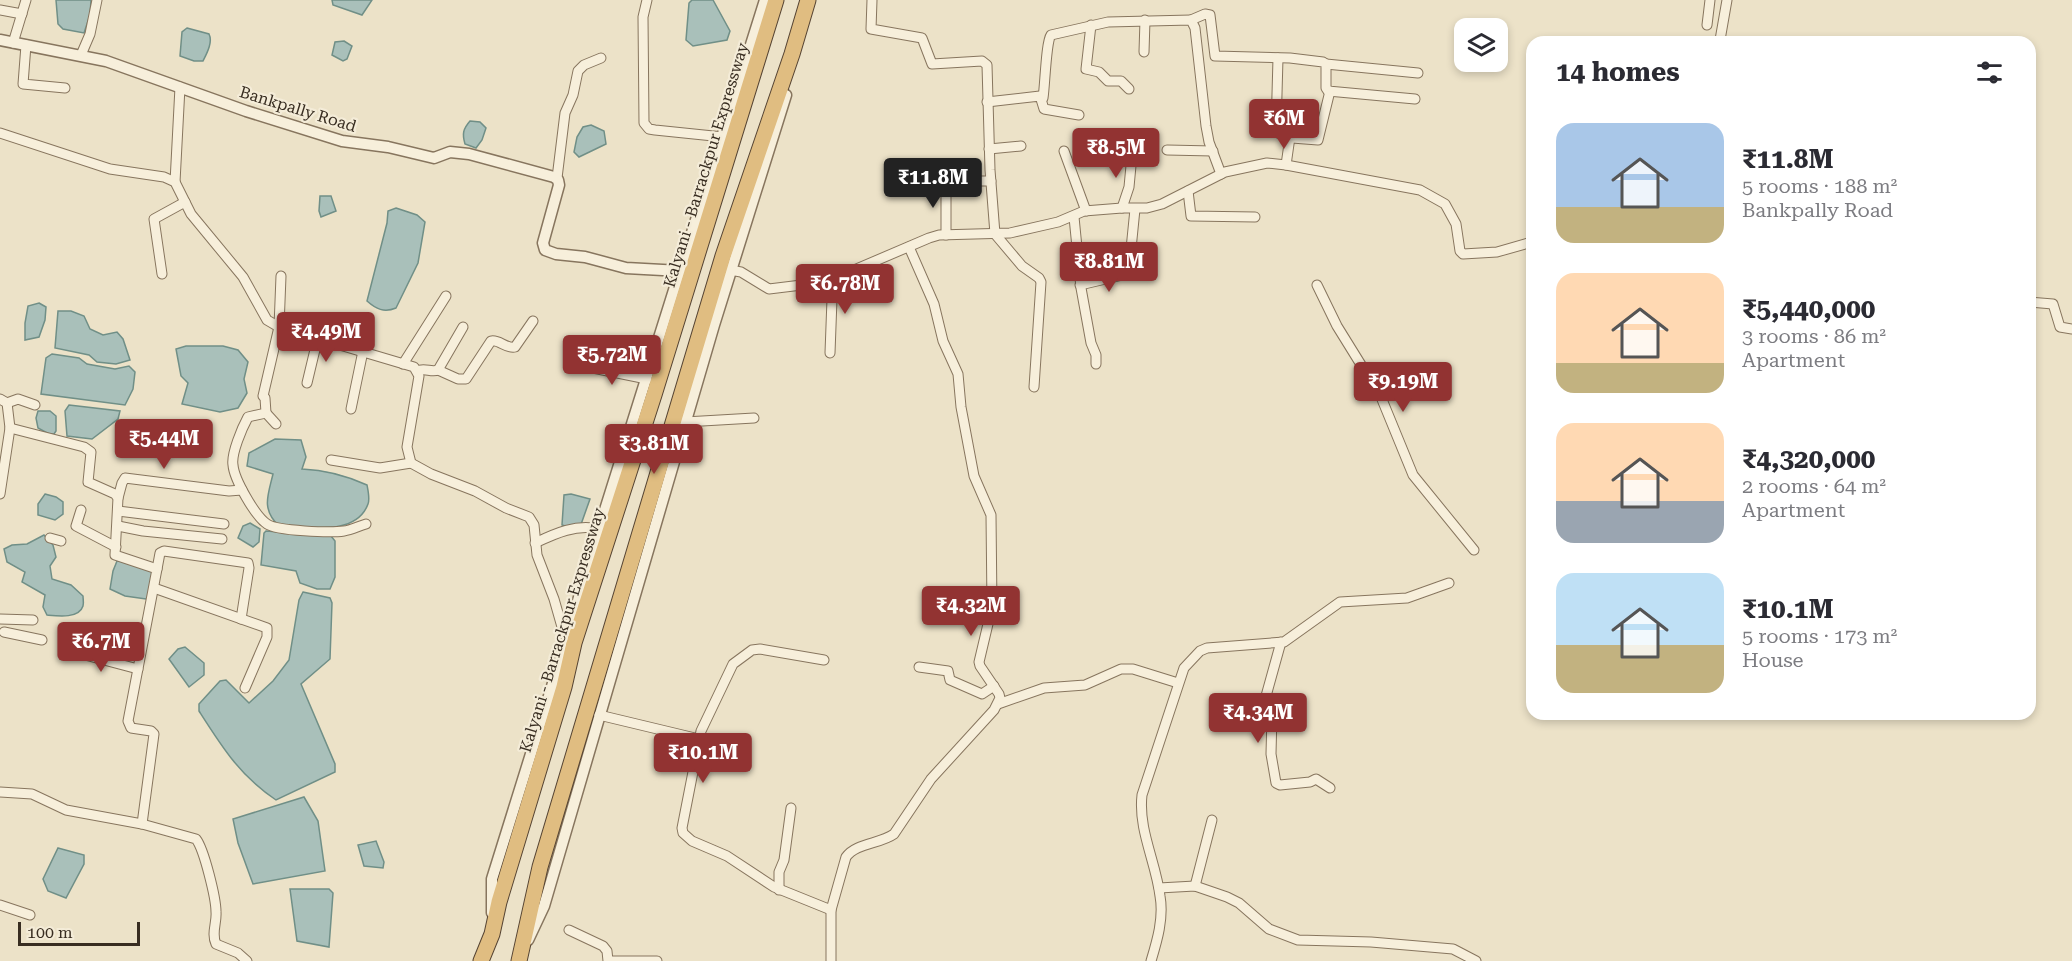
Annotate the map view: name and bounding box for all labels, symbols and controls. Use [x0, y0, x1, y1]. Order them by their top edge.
map controls [1454, 18, 1508, 72]
button: layers [1454, 18, 1508, 72]
street label: Kalyani - Barrackpur Expressway [660, 40, 753, 290]
icon: filters [1973, 56, 2006, 89]
text: 14 homes [1556, 57, 1680, 87]
street label: Bankpally Road [237, 82, 359, 136]
pin: ₹6M [1255, 99, 1313, 150]
text: ₹6M [1263, 106, 1305, 130]
pin: ₹8.5M [1074, 128, 1158, 179]
text: ₹8.5M [1086, 135, 1146, 159]
text: ₹11.8M [1742, 144, 1834, 174]
icon: home [1604, 147, 1676, 219]
pin: ₹11.8M [884, 158, 982, 209]
text: ₹11.8M [898, 165, 968, 189]
text: 5 rooms · 188 m² [1742, 174, 1897, 198]
text: Bankpally Road [1742, 198, 1893, 222]
pin: ₹8.81M [1060, 242, 1158, 293]
text: ₹8.81M [1074, 249, 1144, 273]
pin: ₹6.78M [796, 264, 894, 315]
text: ₹6.78M [810, 271, 880, 295]
text: ₹5,440,000 [1742, 294, 1875, 324]
icon: home [1604, 297, 1676, 369]
pin: ₹4.49M [277, 312, 375, 363]
text: ₹4.49M [291, 319, 361, 343]
text: 3 rooms · 86 m² [1742, 324, 1886, 348]
pin: ₹5.72M [563, 335, 661, 386]
text: ₹5.72M [577, 342, 647, 366]
text: Apartment [1742, 348, 1845, 372]
pin: ₹9.19M [1354, 362, 1452, 413]
text: ₹9.19M [1368, 369, 1438, 393]
pin: ₹5.44M [115, 419, 213, 470]
pin: ₹3.81M [605, 424, 703, 475]
text: ₹5.44M [129, 426, 199, 450]
text: ₹3.81M [619, 431, 689, 455]
text: ₹4,320,000 [1742, 444, 1875, 474]
icon: home [1604, 447, 1676, 519]
text: 2 rooms · 64 m² [1742, 474, 1886, 498]
text: Apartment [1742, 498, 1845, 522]
street label: Kalyani - Barrackpur Expressway [516, 505, 609, 755]
pin: ₹4.32M [922, 586, 1020, 637]
text: ₹4.32M [936, 593, 1006, 617]
text: ₹10.1M [1742, 594, 1834, 624]
icon: home [1604, 597, 1676, 669]
pin: ₹6.7M [59, 622, 143, 673]
text: 5 rooms · 173 m² [1742, 624, 1897, 648]
text: ₹6.7M [71, 629, 131, 653]
text: House [1742, 648, 1804, 672]
pin: ₹4.34M [1209, 693, 1307, 744]
text: ₹4.34M [1223, 700, 1293, 724]
pin: ₹10.1M [654, 733, 752, 784]
text: ₹10.1M [668, 740, 738, 764]
scale bar [18, 919, 140, 946]
text: 100 m [27, 923, 73, 942]

